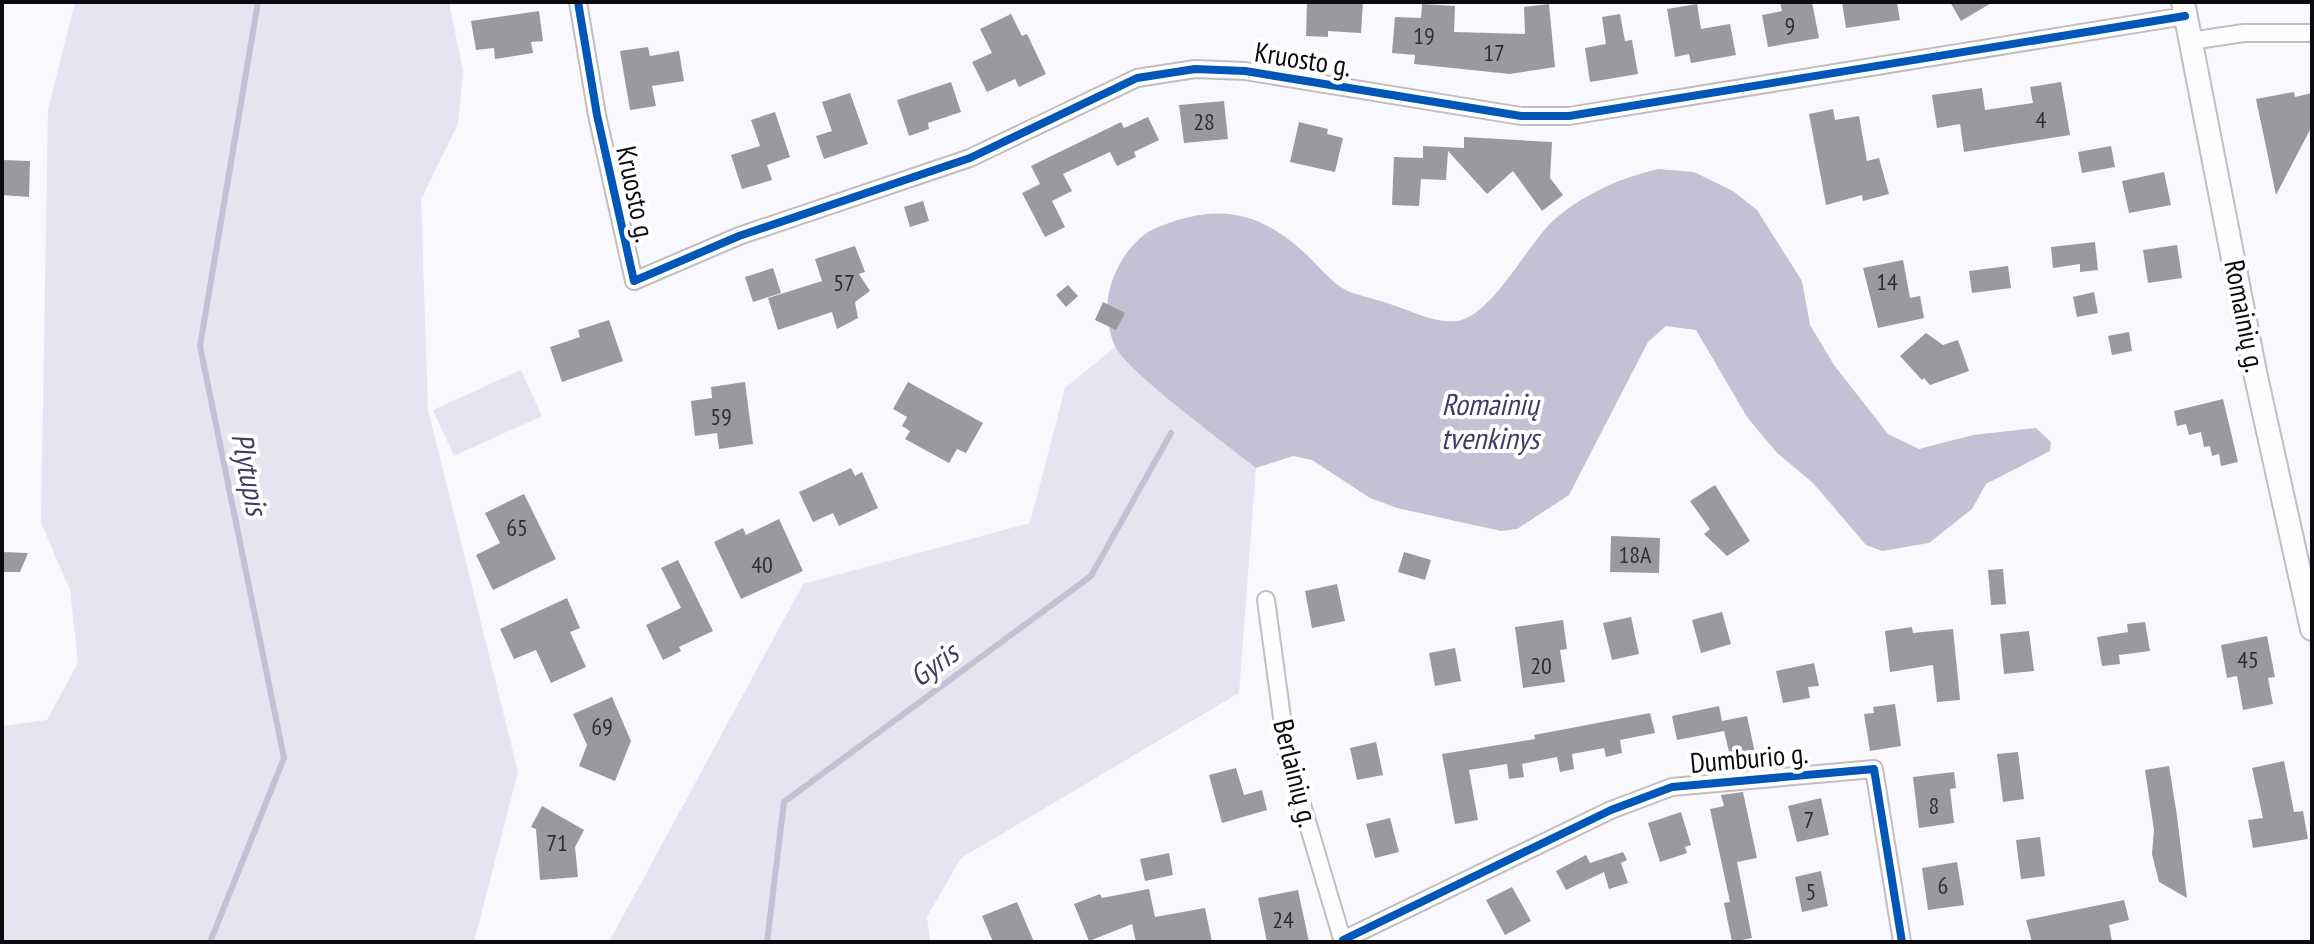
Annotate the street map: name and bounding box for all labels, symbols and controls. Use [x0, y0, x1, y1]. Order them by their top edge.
house number: 9 [1785, 10, 1795, 41]
house number: 19 [1413, 20, 1435, 51]
street label: Kruosto g. [1252, 33, 1354, 84]
house number: 17 [1483, 37, 1505, 68]
house number: 4 [2036, 104, 2047, 135]
house number: 28 [1193, 106, 1215, 137]
street label: Kruosto g. [608, 143, 665, 245]
street label: Romainių g. [2217, 257, 2274, 375]
house number: 14 [1876, 266, 1898, 297]
house number: 57 [833, 267, 855, 298]
water label: Romainių tvenkinys [1441, 384, 1542, 457]
house number: 59 [710, 401, 732, 432]
water label: Plytupis [223, 429, 278, 521]
house number: 65 [506, 512, 528, 543]
house number: 18A [1619, 539, 1652, 570]
house number: 40 [751, 549, 773, 580]
water label: Gyris [901, 631, 967, 695]
house number: 45 [2237, 644, 2259, 675]
house number: 20 [1530, 650, 1552, 681]
house number: 69 [591, 711, 613, 742]
street label: Berlainių g. [1265, 715, 1328, 831]
street label: Dumburio g. [1688, 734, 1809, 781]
house number: 8 [1929, 790, 1939, 821]
house number: 7 [1804, 804, 1814, 835]
house number: 71 [546, 827, 568, 858]
house number: 6 [1938, 870, 1948, 901]
house number: 5 [1806, 876, 1816, 907]
house number: 24 [1272, 904, 1294, 935]

